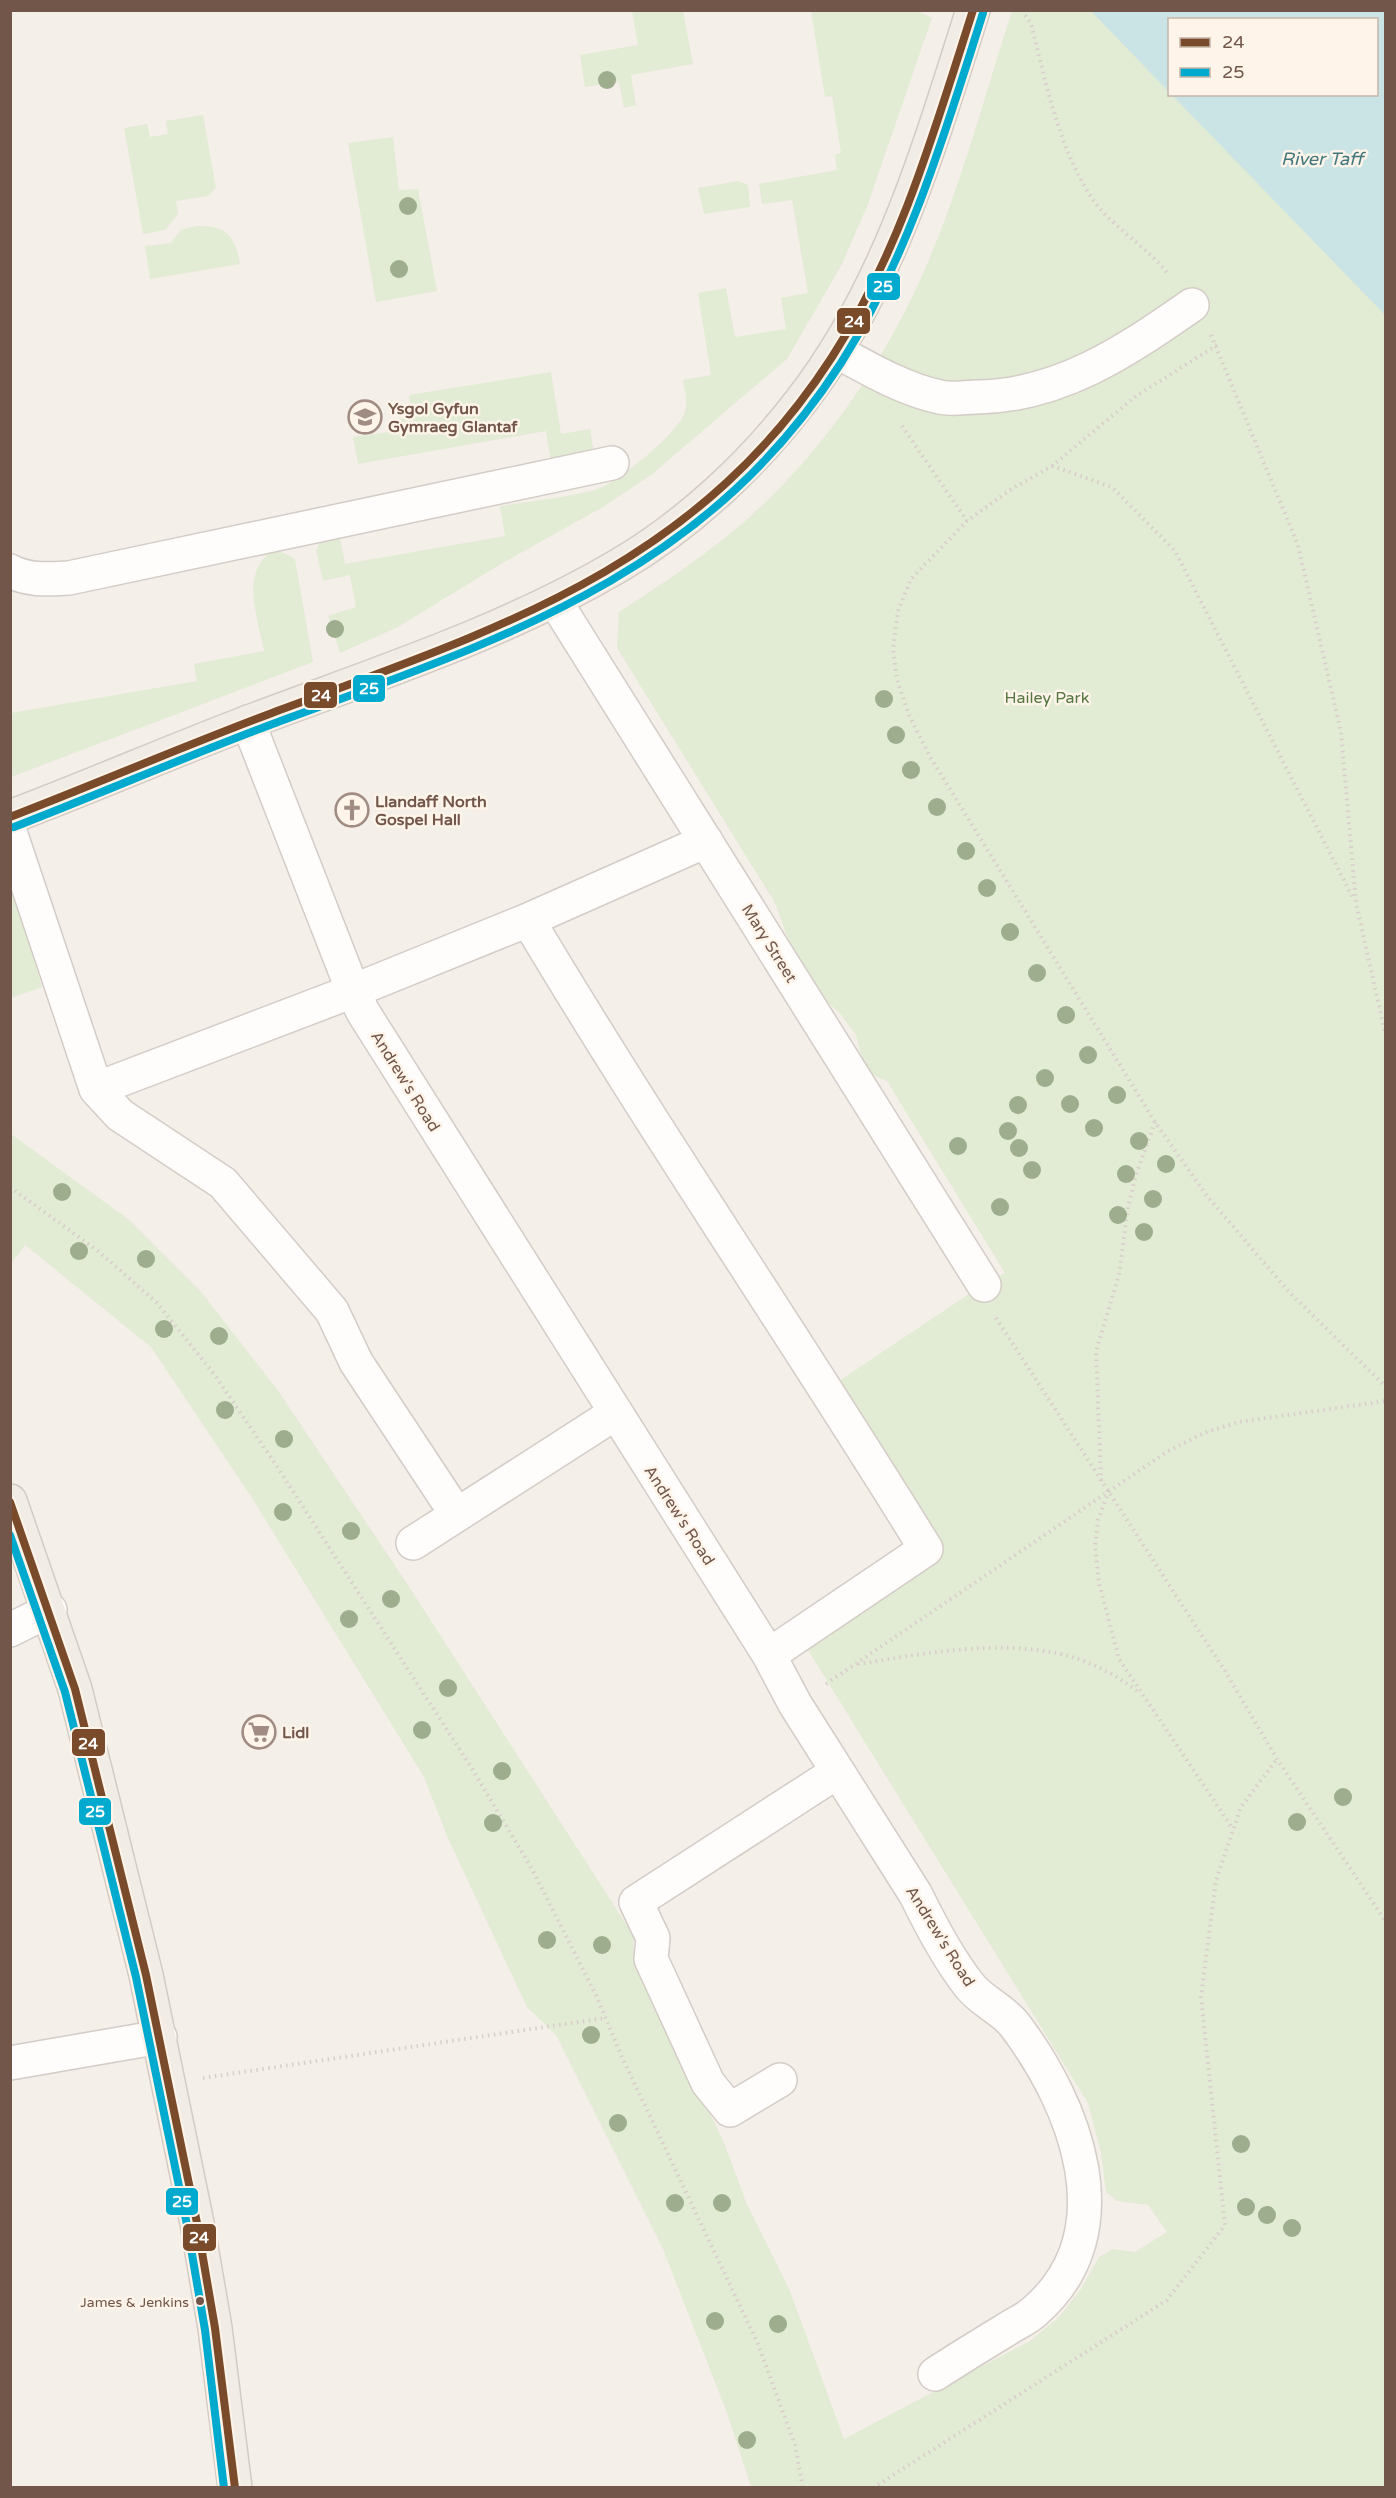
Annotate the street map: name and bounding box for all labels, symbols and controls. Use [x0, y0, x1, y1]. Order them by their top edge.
legend [1168, 18, 1378, 96]
text: 24 [1222, 31, 1245, 53]
text: 25 [1222, 61, 1245, 83]
water label: River Taff [1281, 148, 1367, 170]
line badge: 25 [866, 272, 901, 301]
text: 25 [873, 277, 893, 297]
line badge: 24 [836, 307, 871, 335]
text: 24 [844, 312, 864, 332]
school or university icon: Ysgol Gyfun Gymraeg Glantaf [347, 399, 383, 435]
place label: Ysgol Gyfun Gymraeg Glantaf [388, 399, 518, 437]
line badge: 25 [352, 674, 386, 703]
text: 25 [359, 679, 379, 699]
line badge: 24 [303, 681, 338, 709]
text: 24 [311, 686, 331, 706]
park label: Hailey Park [1005, 688, 1090, 708]
church icon: Llandaff North Gospel Hall [334, 792, 370, 828]
place label: Llandaff North Gospel Hall [375, 792, 487, 830]
street label: Mary Street [737, 900, 801, 987]
street label: Andrew's Road [366, 1028, 444, 1136]
street label: Andrew's Road [640, 1462, 719, 1569]
supermarket icon: Lidl [241, 1714, 277, 1750]
place label: Lidl [282, 1723, 309, 1743]
line badge: 24 [71, 1728, 106, 1757]
text: 24 [78, 1734, 98, 1754]
line badge: 25 [78, 1797, 112, 1826]
text: 25 [85, 1802, 105, 1822]
street label: Andrew's Road [901, 1883, 979, 1991]
line badge: 25 [165, 2187, 199, 2216]
text: 25 [172, 2192, 192, 2212]
line badge: 24 [182, 2223, 217, 2252]
text: 24 [189, 2228, 209, 2248]
place label: James & Jenkins [80, 2294, 189, 2311]
marker: James & Jenkins [194, 2295, 206, 2307]

